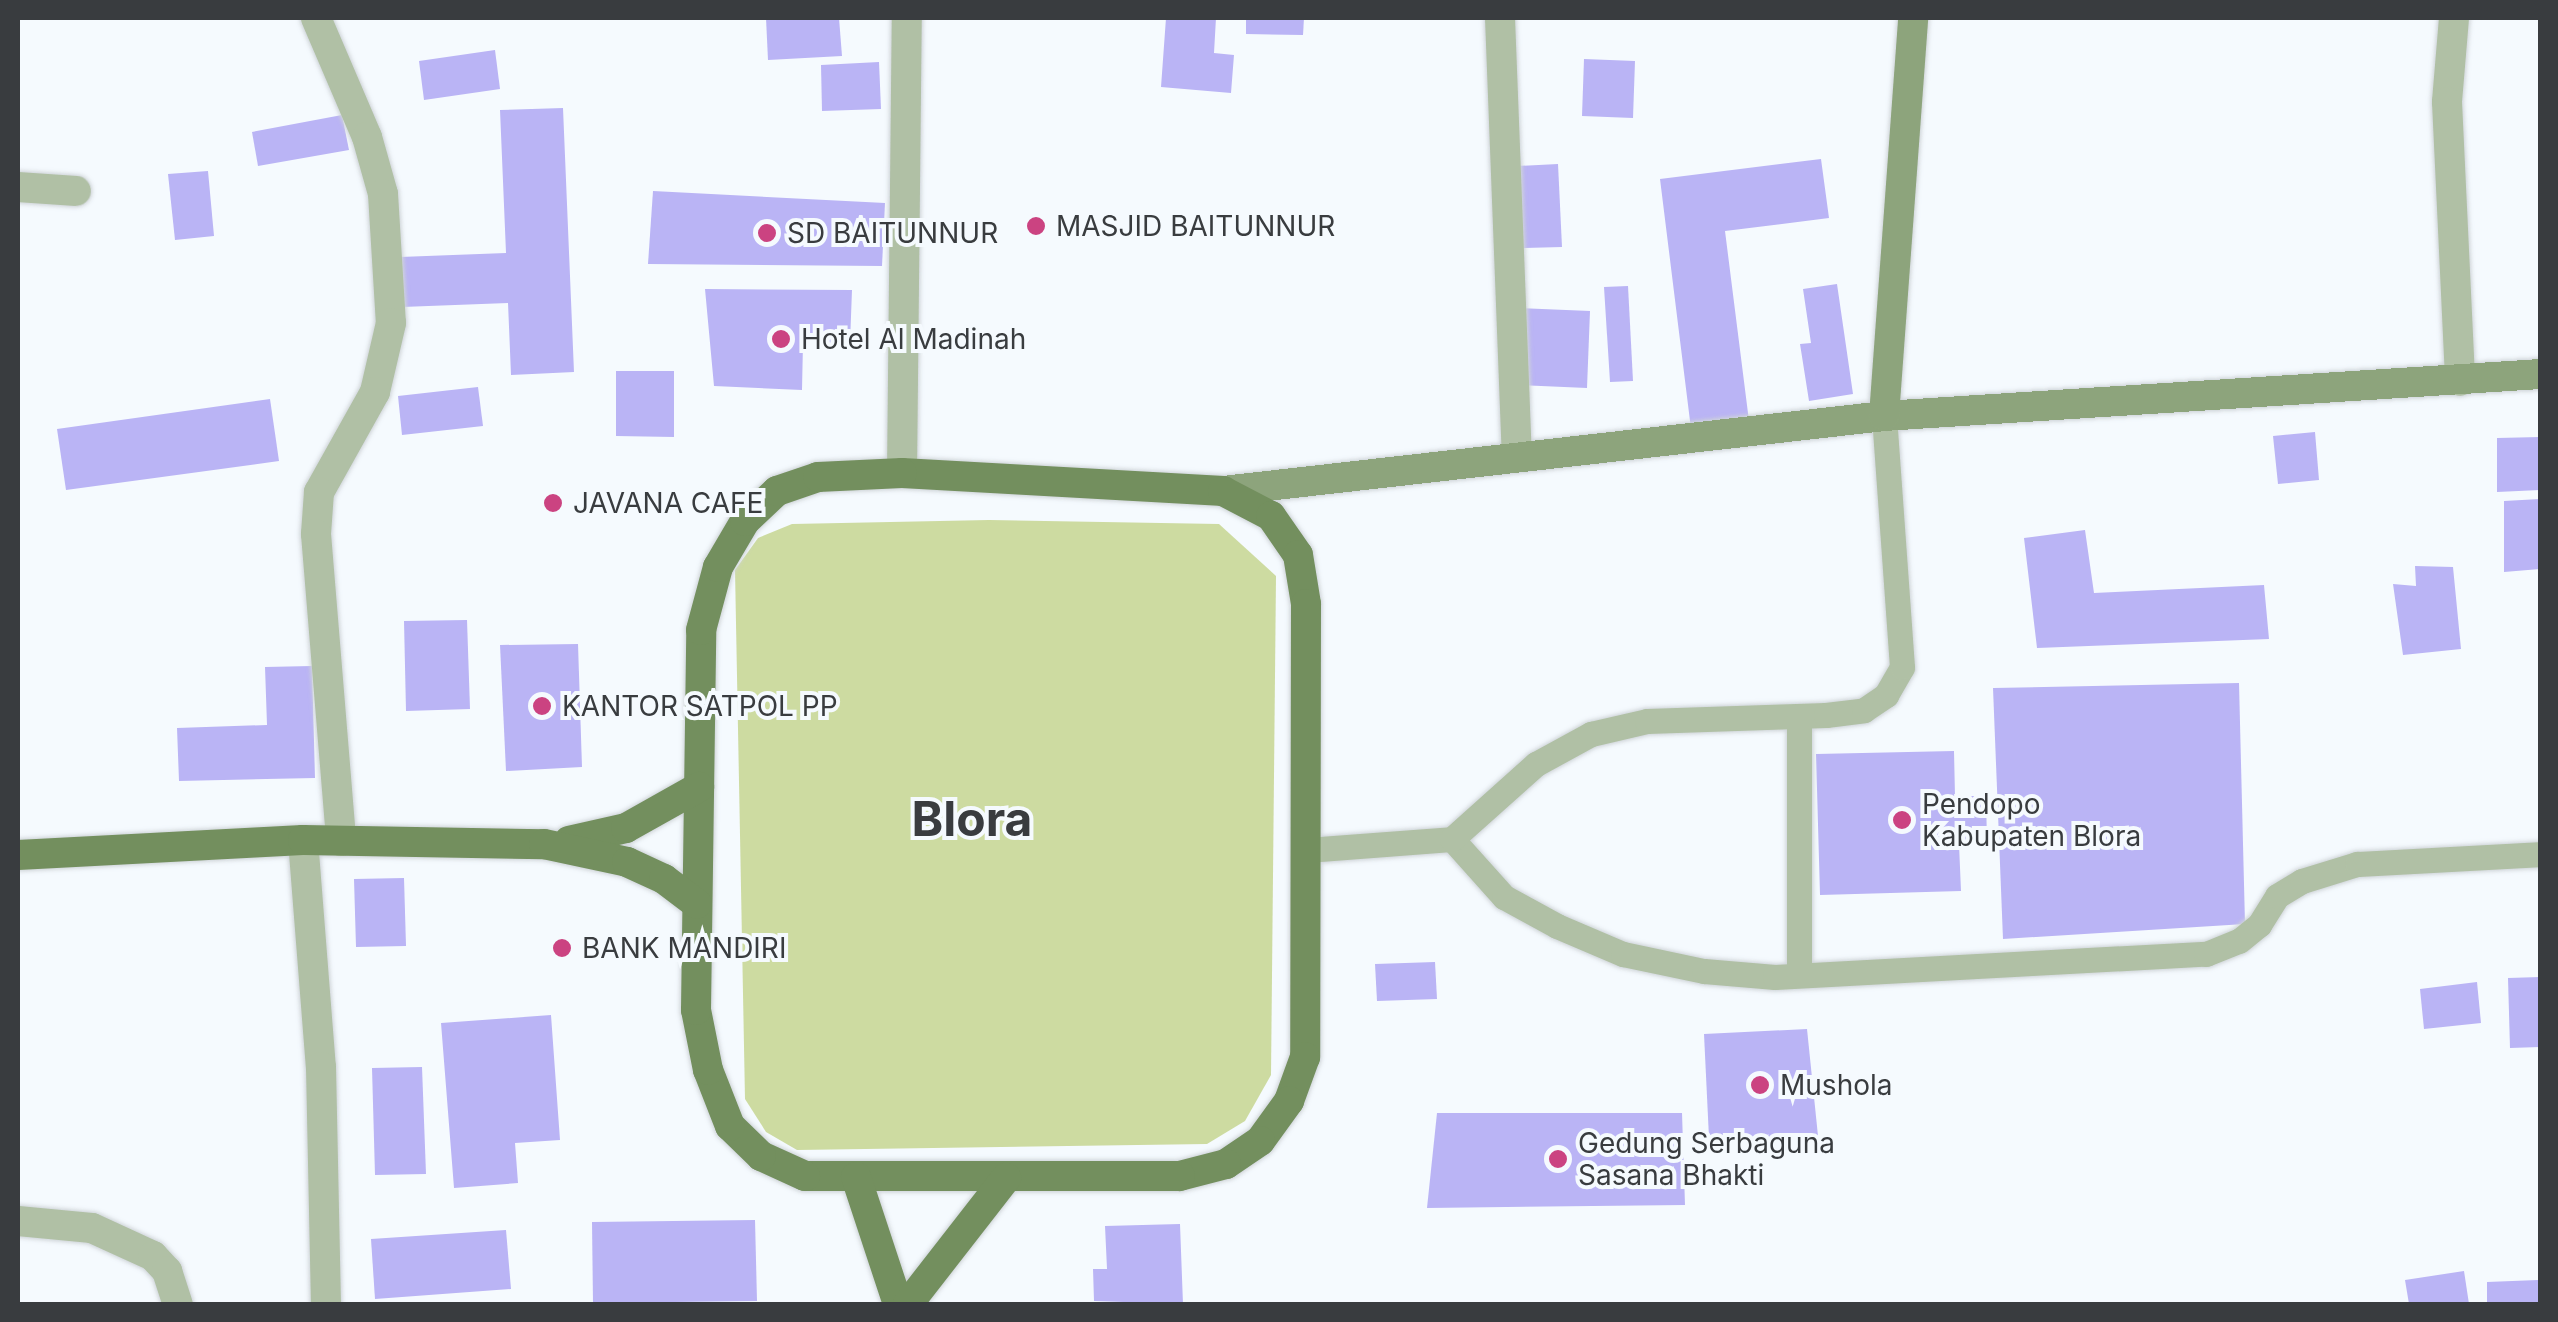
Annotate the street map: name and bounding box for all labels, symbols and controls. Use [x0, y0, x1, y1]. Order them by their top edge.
place label: MASJID BAITUNNUR [1056, 209, 1335, 243]
marker: MASJID BAITUNNUR [1025, 215, 1047, 237]
place label: SD BAITUNNUR [787, 216, 998, 250]
marker: SD BAITUNNUR [756, 222, 778, 244]
place label: Hotel Al Madinah [801, 322, 1026, 356]
marker: Hotel Al Madinah [770, 328, 792, 350]
place label: JAVANA CAFE [573, 486, 763, 520]
marker: JAVANA CAFE [542, 492, 564, 514]
place label: KANTOR SATPOL PP [562, 689, 838, 723]
marker: KANTOR SATPOL PP [531, 695, 553, 717]
place label: Pendopo Kabupaten Blora [1922, 787, 2141, 853]
district label: Blora [912, 790, 1032, 848]
marker: Pendopo Kabupaten Blora [1891, 809, 1913, 831]
place label: BANK MANDIRI [582, 931, 786, 965]
marker: BANK MANDIRI [551, 937, 573, 959]
place label: Mushola [1780, 1068, 1892, 1102]
marker: Mushola [1749, 1074, 1771, 1096]
place label: Gedung Serbaguna Sasana Bhakti [1578, 1126, 1835, 1192]
marker: Gedung Serbaguna Sasana Bhakti [1547, 1148, 1569, 1170]

